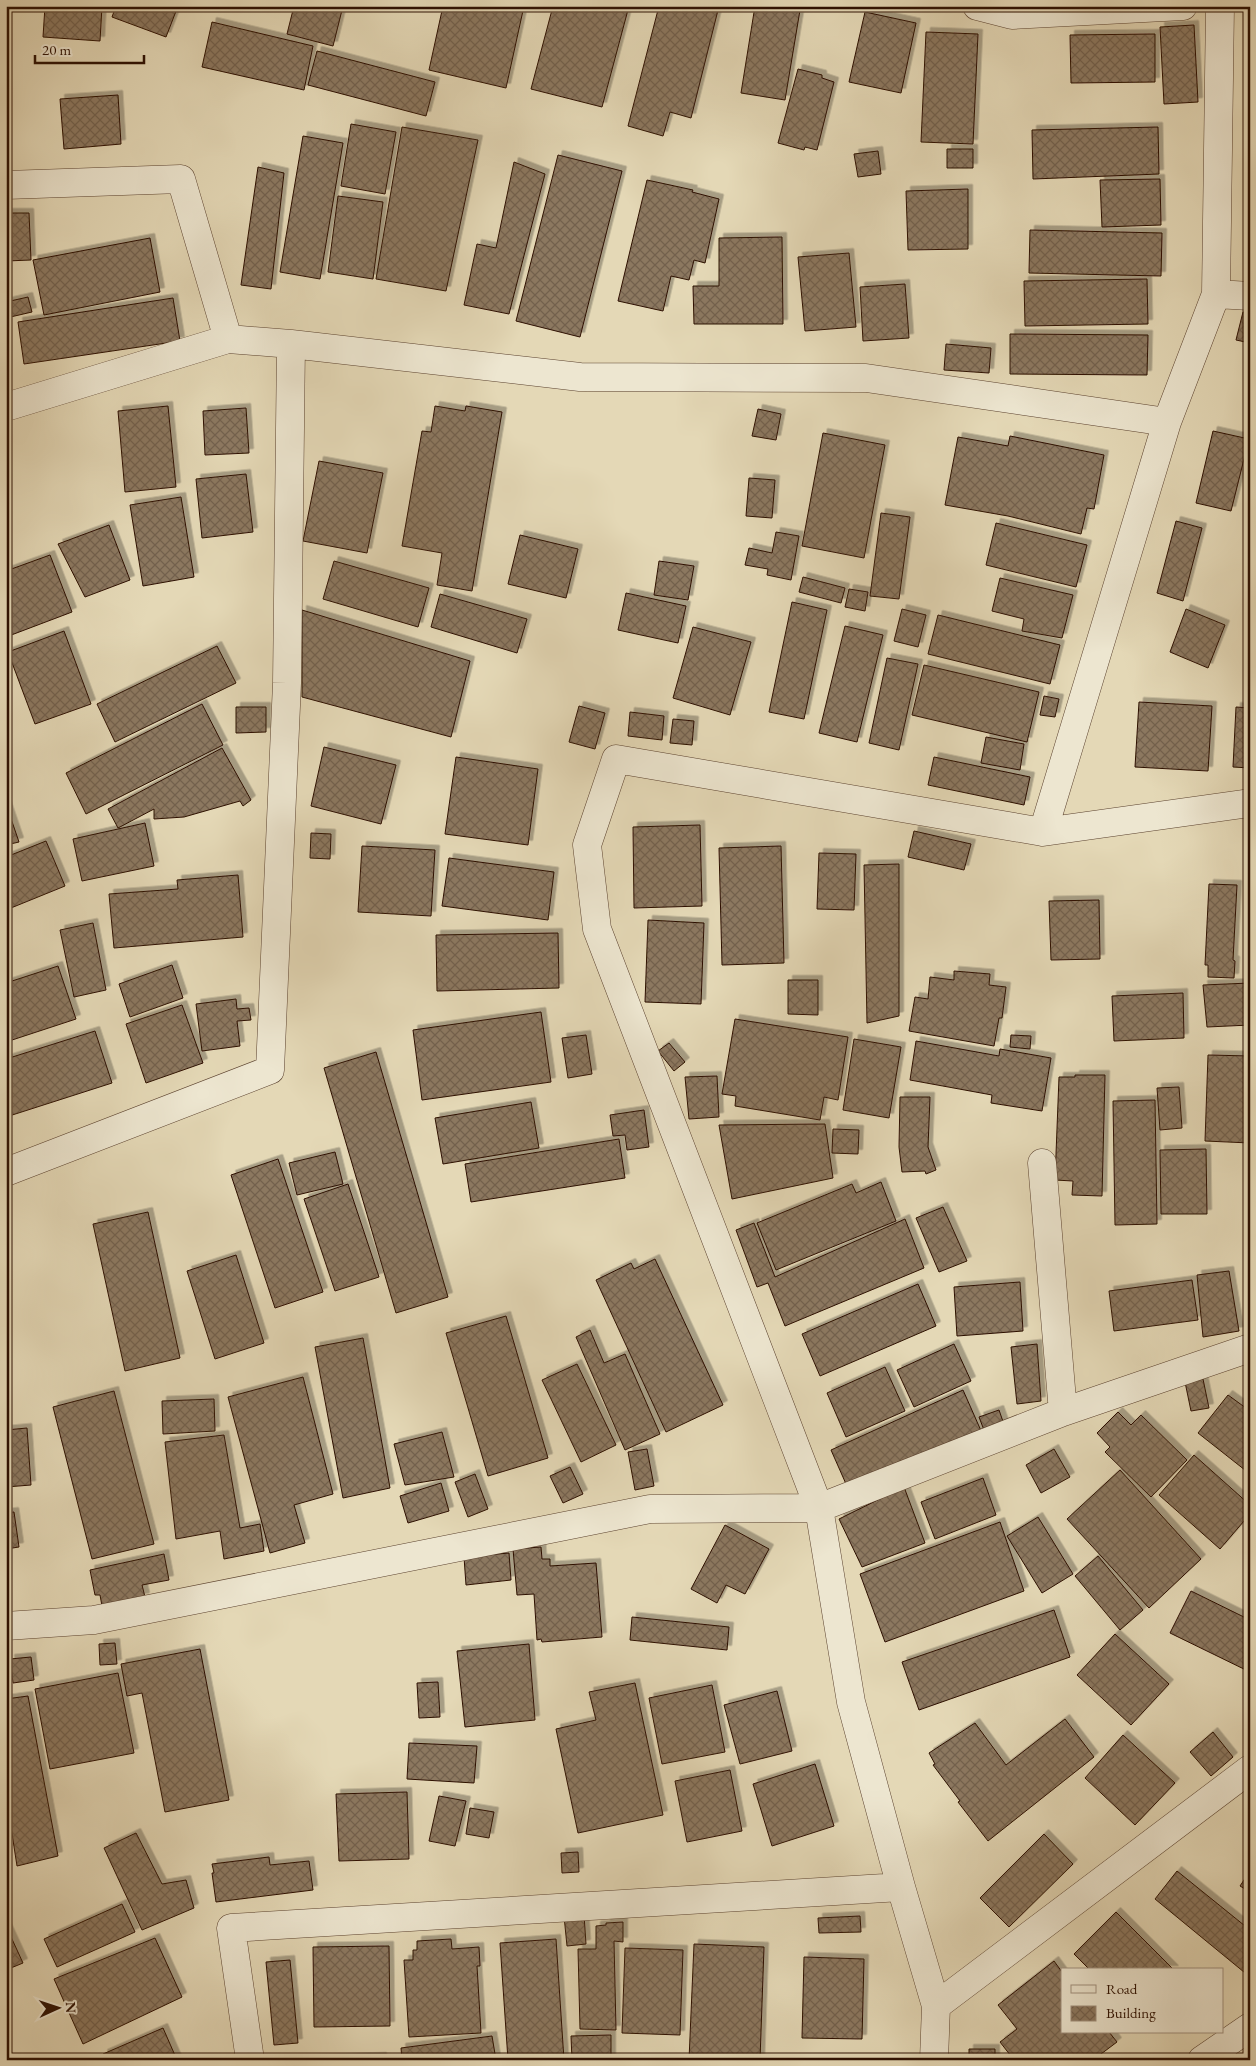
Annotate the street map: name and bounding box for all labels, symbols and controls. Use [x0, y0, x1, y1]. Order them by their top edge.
scale bar [35, 32, 144, 64]
text: 20 m [42, 40, 71, 59]
legend [1061, 1968, 1224, 2034]
text: Road [1106, 1979, 1138, 1998]
north arrow [32, 1984, 82, 2034]
text: N [62, 2001, 80, 2014]
text: Building [1106, 2003, 1156, 2022]

